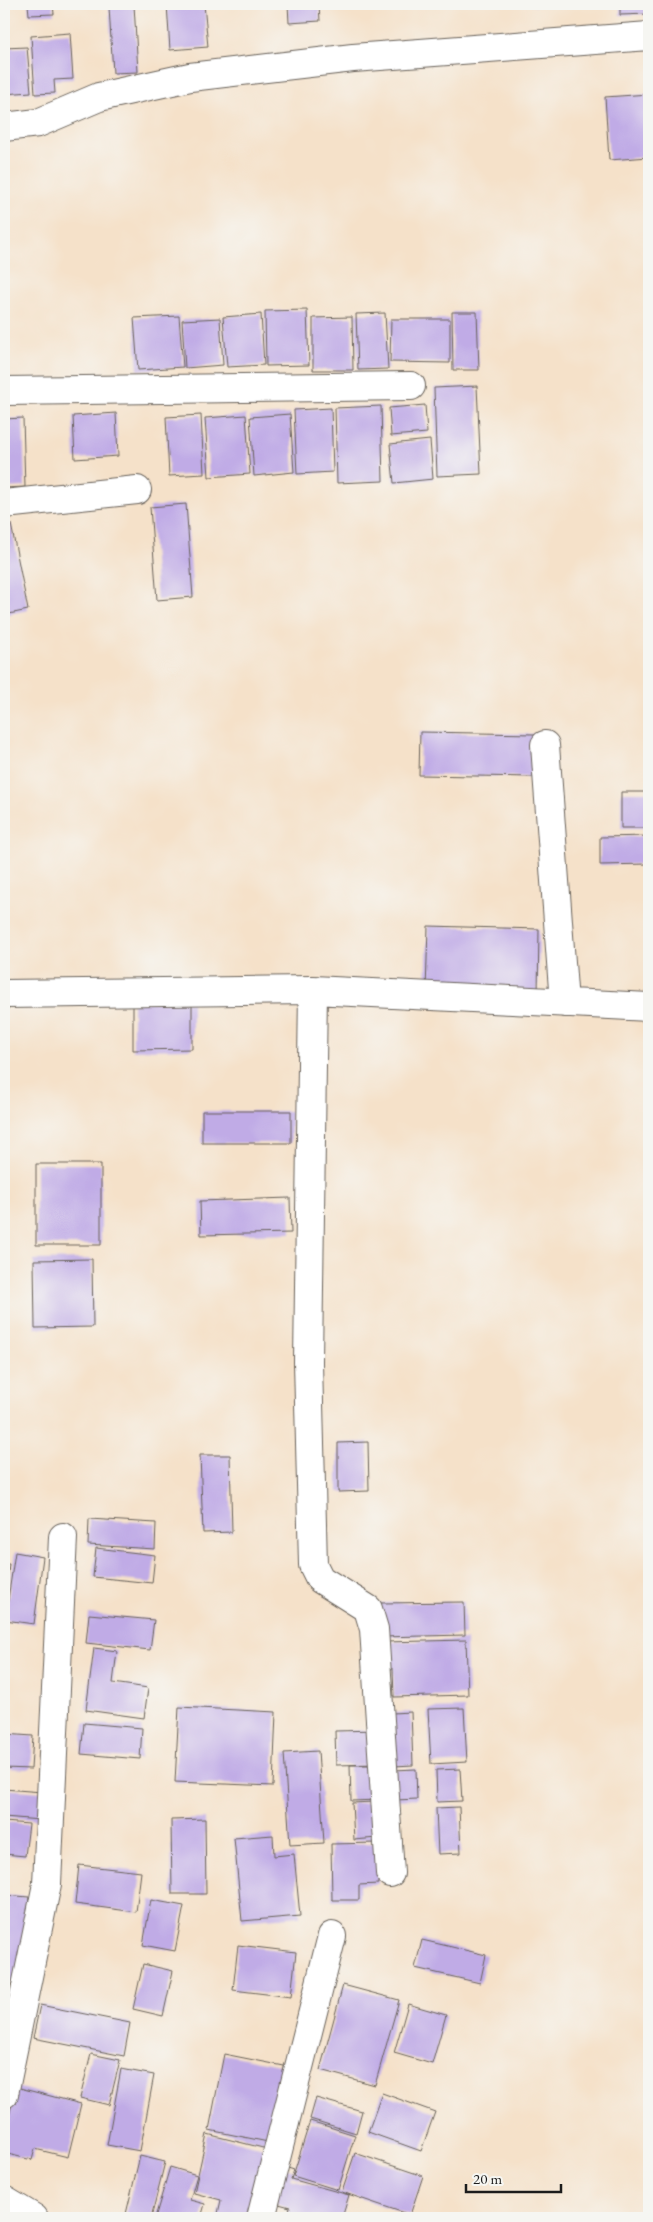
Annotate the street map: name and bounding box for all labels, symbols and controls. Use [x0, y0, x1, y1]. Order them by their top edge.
scale bar [466, 2162, 560, 2194]
text: 20 m [473, 2169, 502, 2188]

